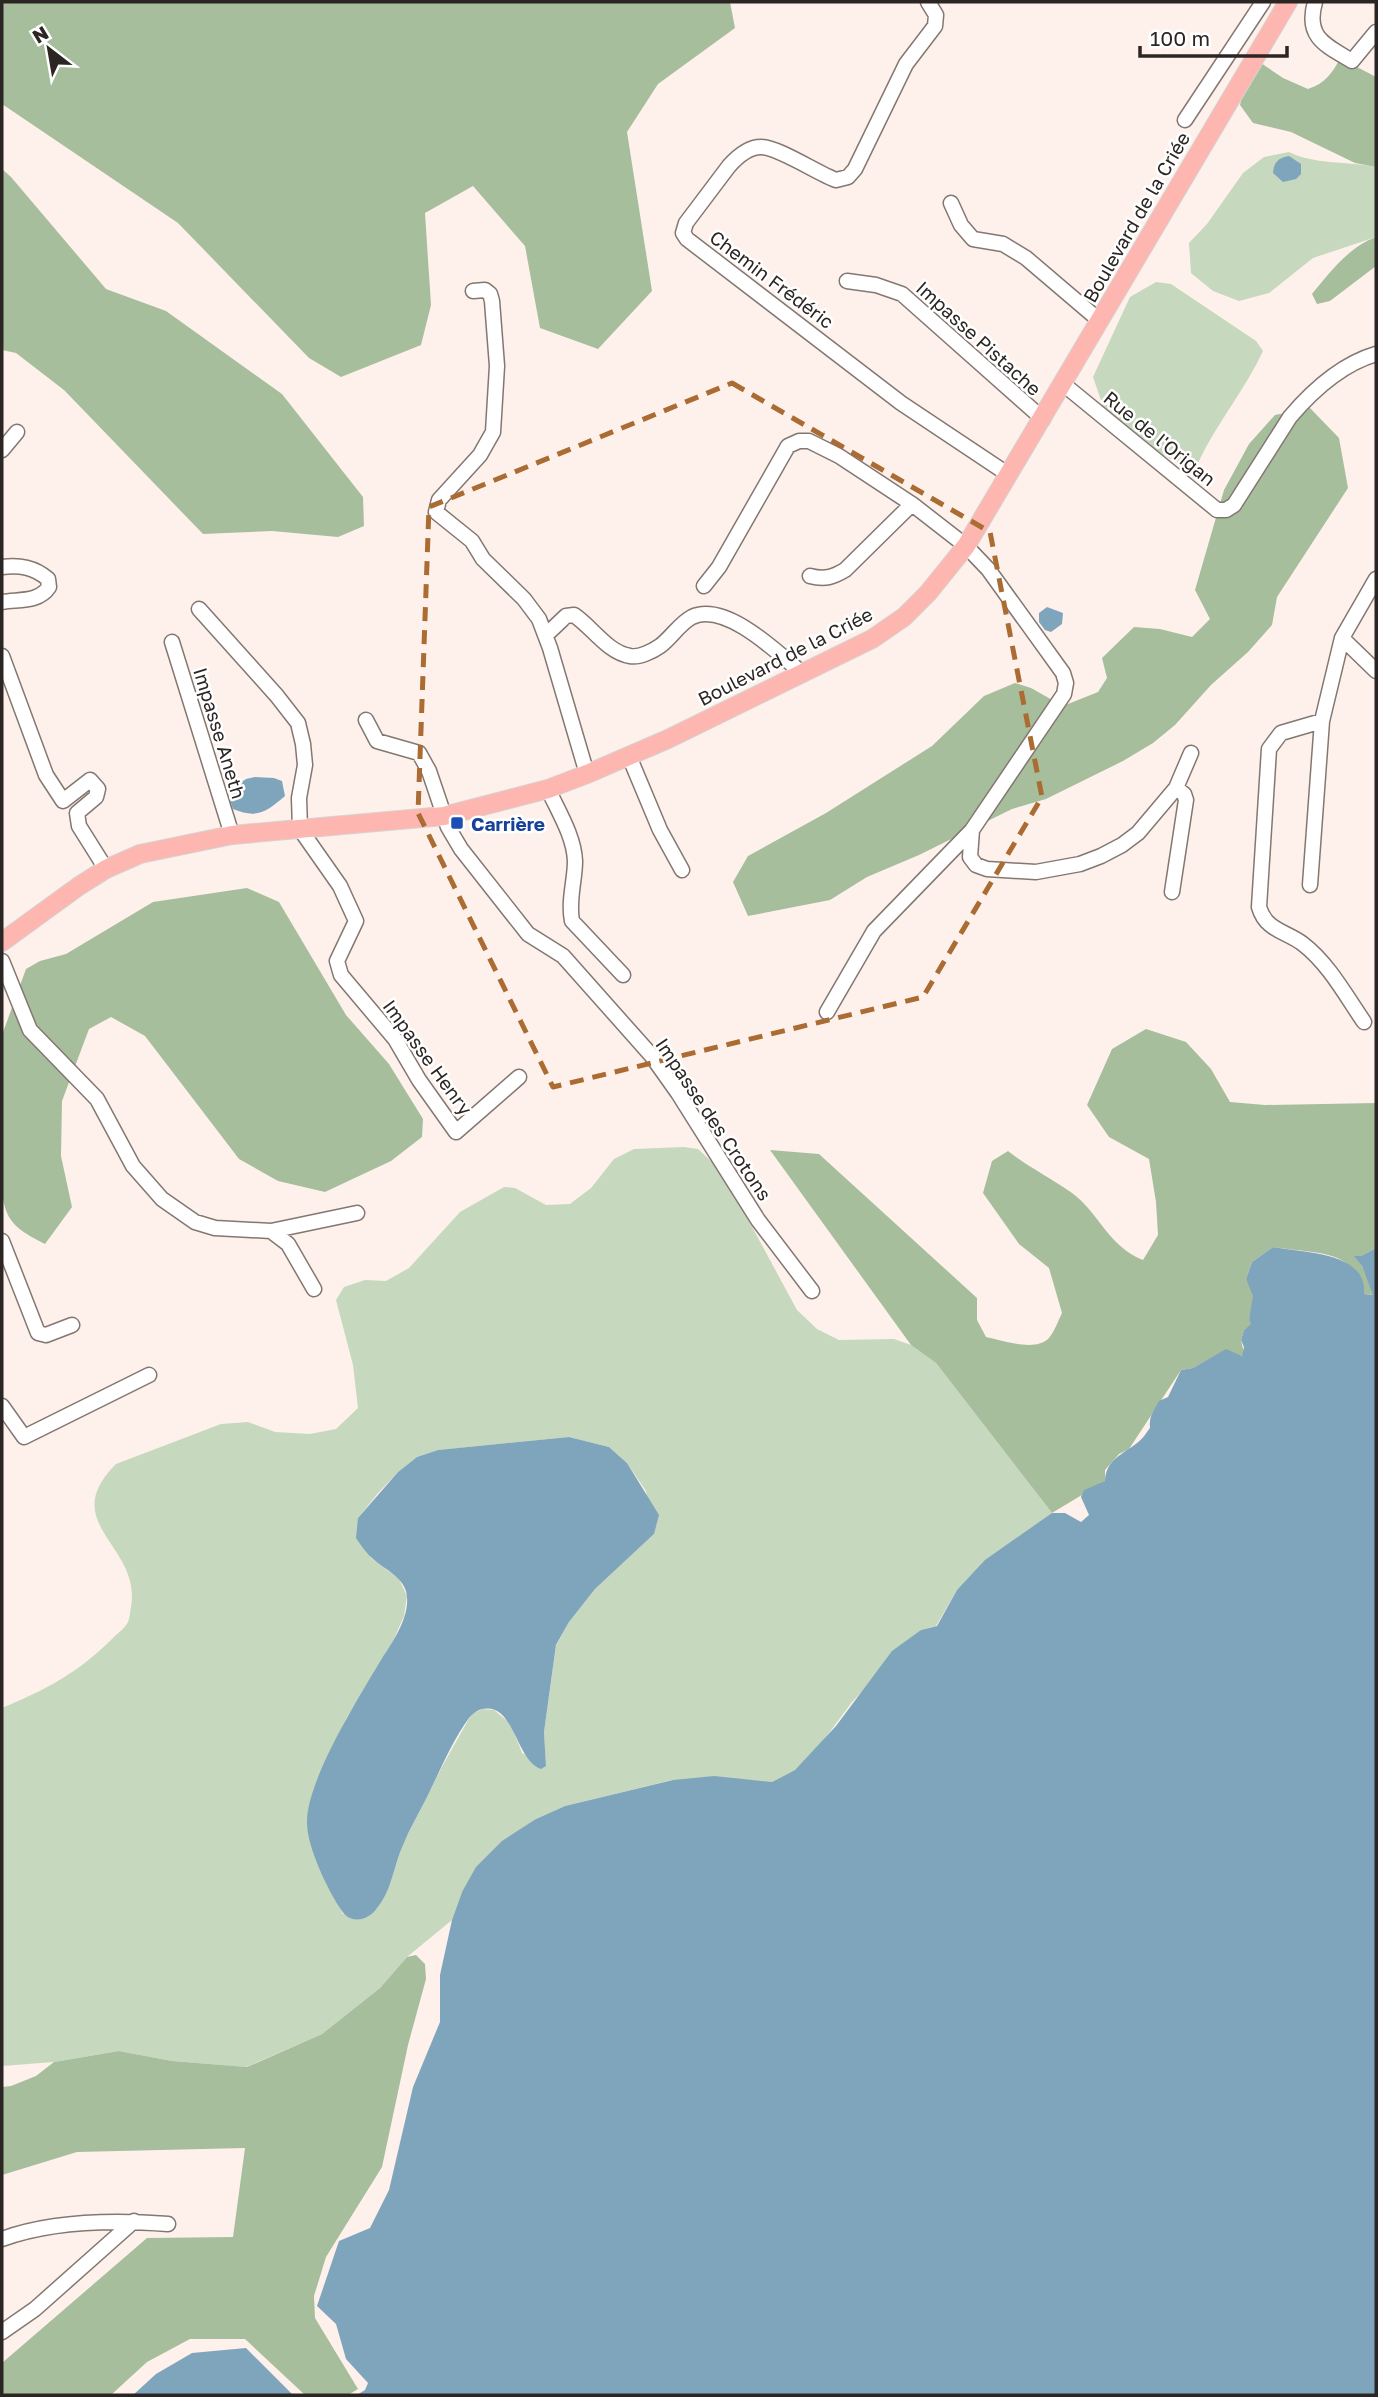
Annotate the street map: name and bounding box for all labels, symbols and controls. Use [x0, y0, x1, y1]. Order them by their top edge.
north arrow [14, 14, 84, 84]
scale bar [1140, 14, 1287, 58]
text: N [28, 20, 52, 48]
text: 100 m [1150, 25, 1210, 51]
street label: Boulevard de la Criée [1078, 128, 1194, 306]
street label: Chemin Frédéric [706, 225, 838, 333]
street label: Impasse Pistache [912, 276, 1046, 400]
street label: Rue de l'Origan [1099, 386, 1221, 490]
street label: Boulevard de la Criée [694, 602, 876, 710]
street label: Impasse Aneth [189, 665, 251, 801]
place label: Carrière [471, 812, 545, 835]
marker: Carrière [449, 815, 465, 831]
street label: Impasse Henry [378, 995, 478, 1119]
street label: Impasse des Crotons [651, 1033, 777, 1205]

